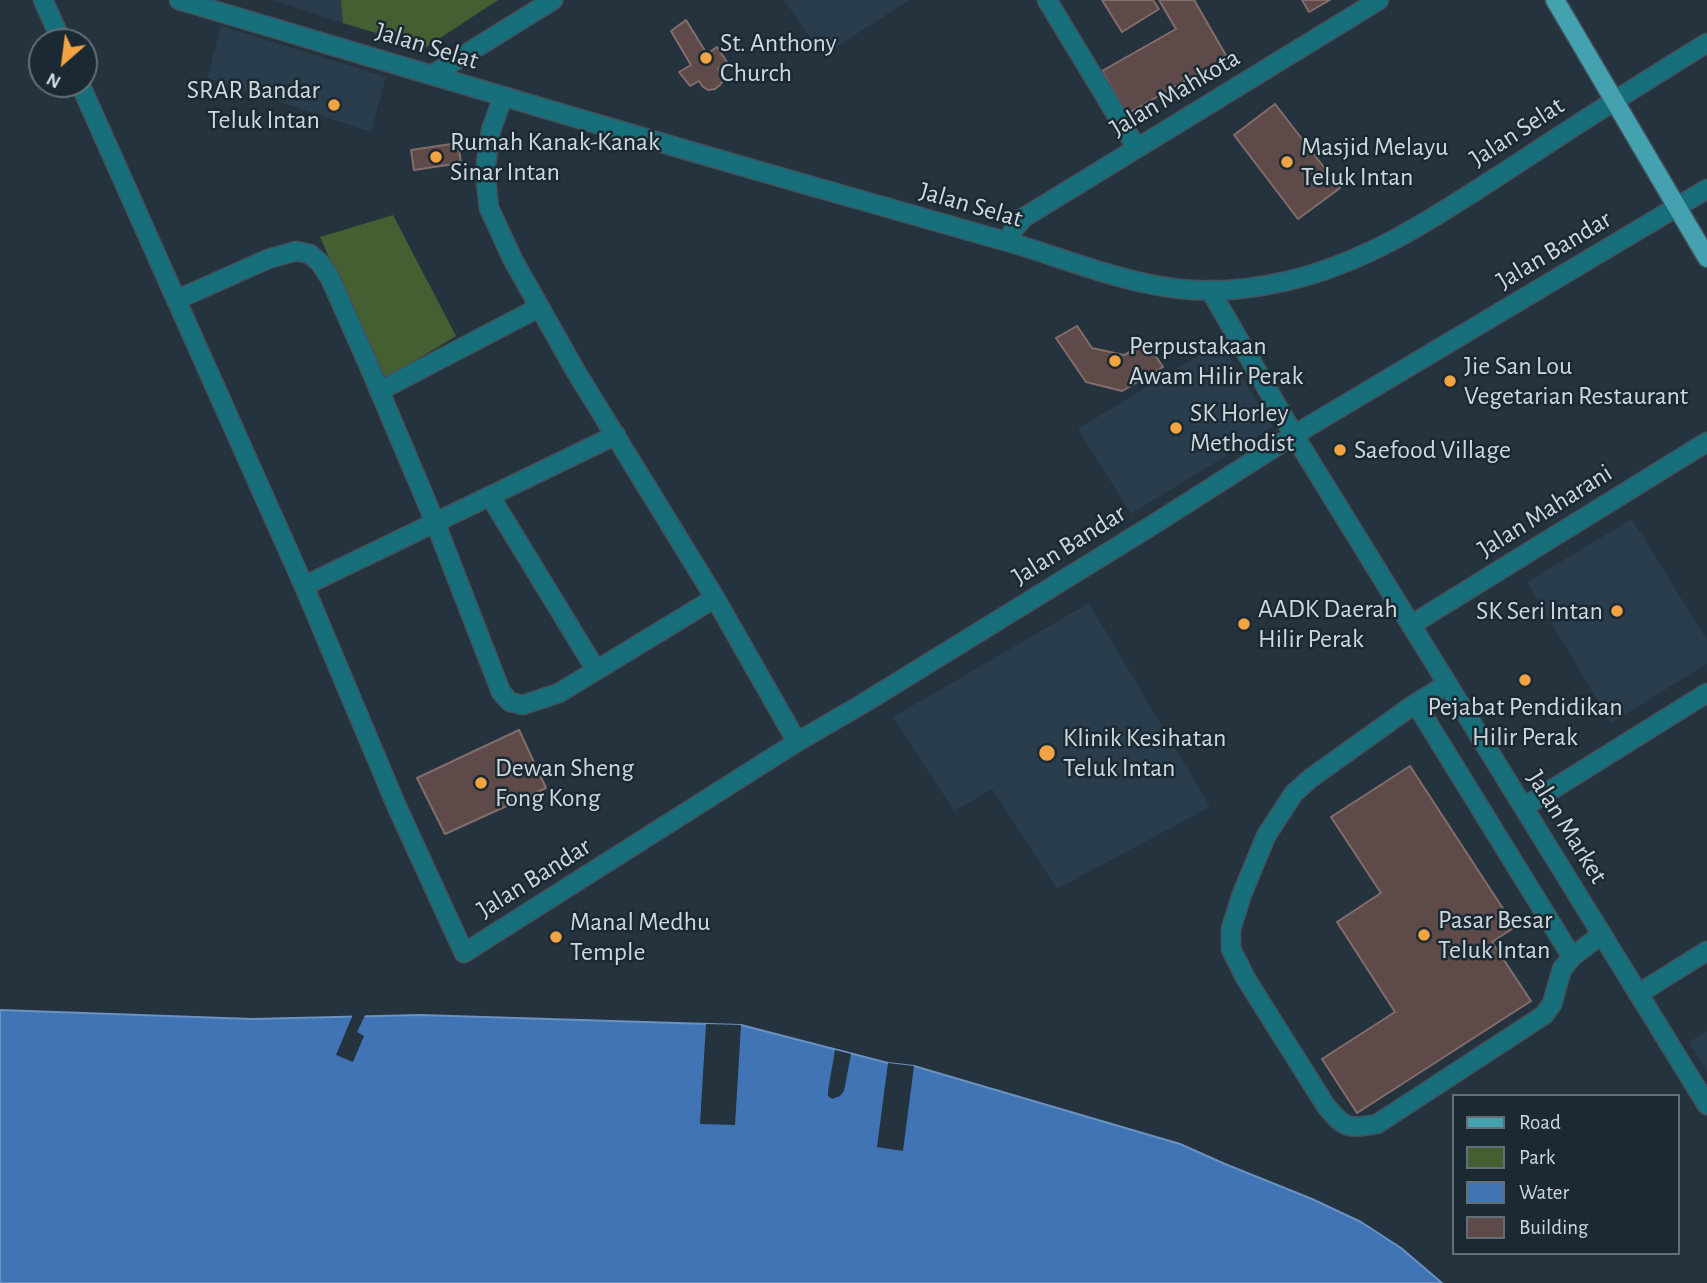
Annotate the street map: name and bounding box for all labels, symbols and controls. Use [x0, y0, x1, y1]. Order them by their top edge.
street label: Jalan Selat [372, 16, 482, 76]
place label: St. Anthony Church [720, 27, 837, 88]
north arrow [28, 28, 98, 98]
street label: Jalan Mahkota [1105, 42, 1245, 144]
marker: St. Anthony Church [698, 50, 714, 66]
text: N [44, 69, 64, 92]
place label: SRAR Bandar Teluk Intan [187, 74, 320, 136]
street label: Jalan Selat [1464, 90, 1570, 174]
marker: SRAR Bandar Teluk Intan [326, 97, 342, 113]
place label: Rumah Kanak-Kanak Sinar Intan [450, 126, 660, 188]
place label: Masjid Melayu Teluk Intan [1301, 131, 1448, 192]
marker: Rumah Kanak-Kanak Sinar Intan [428, 149, 444, 165]
marker: Masjid Melayu Teluk Intan [1279, 154, 1295, 170]
street label: Jalan Selat [916, 175, 1026, 235]
street label: Jalan Bandar [1491, 204, 1617, 296]
place label: Perpustakaan Awam Hilir Perak [1129, 330, 1303, 392]
place label: Jie San Lou Vegetarian Restaurant [1464, 350, 1688, 412]
marker: Perpustakaan Awam Hilir Perak [1107, 353, 1123, 369]
marker: Jie San Lou Vegetarian Restaurant [1442, 373, 1458, 389]
place label: SK Horley Methodist [1190, 397, 1294, 458]
marker: SK Horley Methodist [1168, 420, 1184, 436]
place label: Saefood Village [1354, 434, 1511, 466]
marker: Saefood Village [1332, 442, 1348, 458]
street label: Jalan Maharani [1472, 457, 1618, 565]
street label: Jalan Bandar [1006, 498, 1132, 592]
place label: AADK Daerah Hilir Perak [1258, 593, 1398, 654]
place label: SK Seri Intan [1476, 595, 1603, 627]
marker: SK Seri Intan [1609, 603, 1625, 619]
marker: AADK Daerah Hilir Perak [1236, 616, 1252, 632]
marker: Pejabat Pendidikan Hilir Perak [1517, 672, 1533, 688]
place label: Pejabat Pendidikan Hilir Perak [1427, 691, 1623, 752]
place label: Klinik Kesihatan Teluk Intan [1063, 722, 1226, 784]
marker: Klinik Kesihatan Teluk Intan [1037, 743, 1057, 763]
place label: Dewan Sheng Fong Kong [495, 752, 634, 814]
street label: Jalan Market [1520, 765, 1614, 889]
marker: Dewan Sheng Fong Kong [473, 775, 489, 791]
street label: Jalan Bandar [471, 831, 597, 925]
place label: Pasar Besar Teluk Intan [1438, 904, 1552, 965]
place label: Manal Medhu Temple [570, 906, 710, 968]
marker: Pasar Besar Teluk Intan [1416, 927, 1432, 943]
marker: Manal Medhu Temple [548, 929, 564, 945]
legend [1452, 1094, 1679, 1255]
text: Road [1519, 1112, 1561, 1133]
text: Park [1519, 1147, 1555, 1168]
text: Water [1519, 1182, 1569, 1203]
text: Building [1519, 1217, 1588, 1238]

